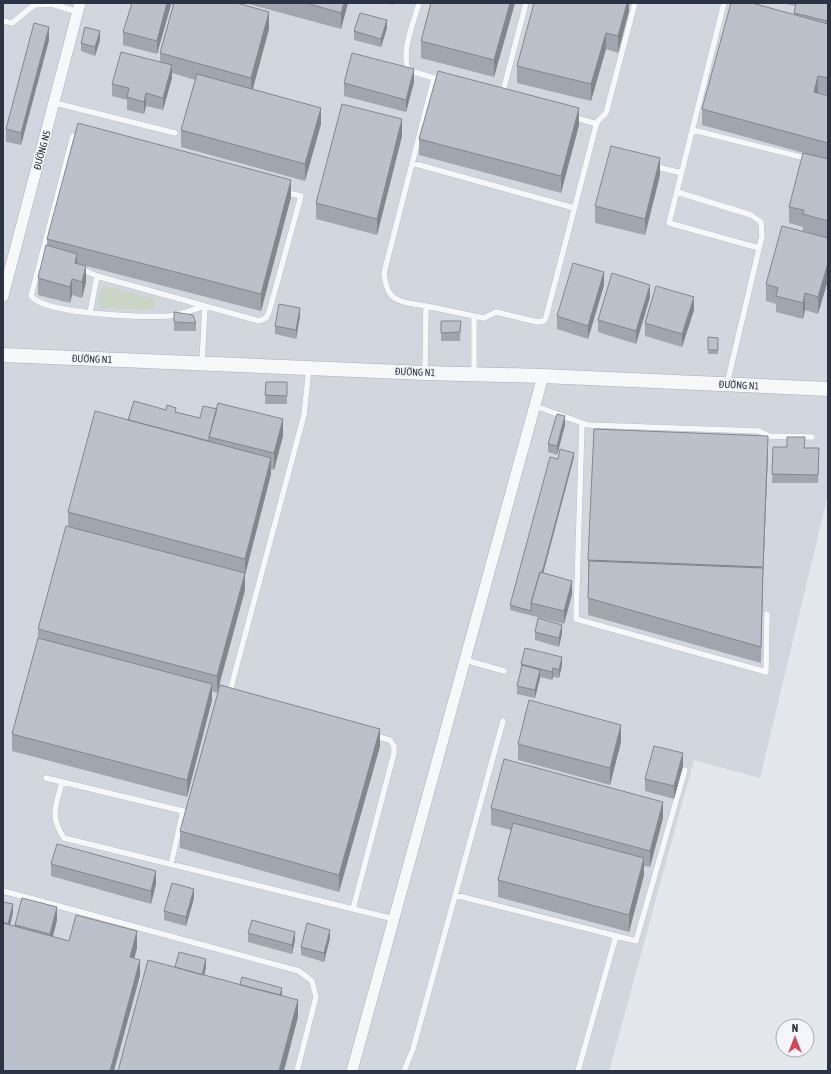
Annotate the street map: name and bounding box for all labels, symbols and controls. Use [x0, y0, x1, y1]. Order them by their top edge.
street label: ĐƯỜNG N5 [31, 129, 53, 171]
street label: ĐƯỜNG N1 [72, 353, 113, 365]
street label: ĐƯỜNG N1 [395, 366, 436, 378]
street label: ĐƯỜNG N1 [718, 378, 760, 392]
north arrow [775, 1018, 815, 1058]
text: N [792, 1022, 798, 1034]

